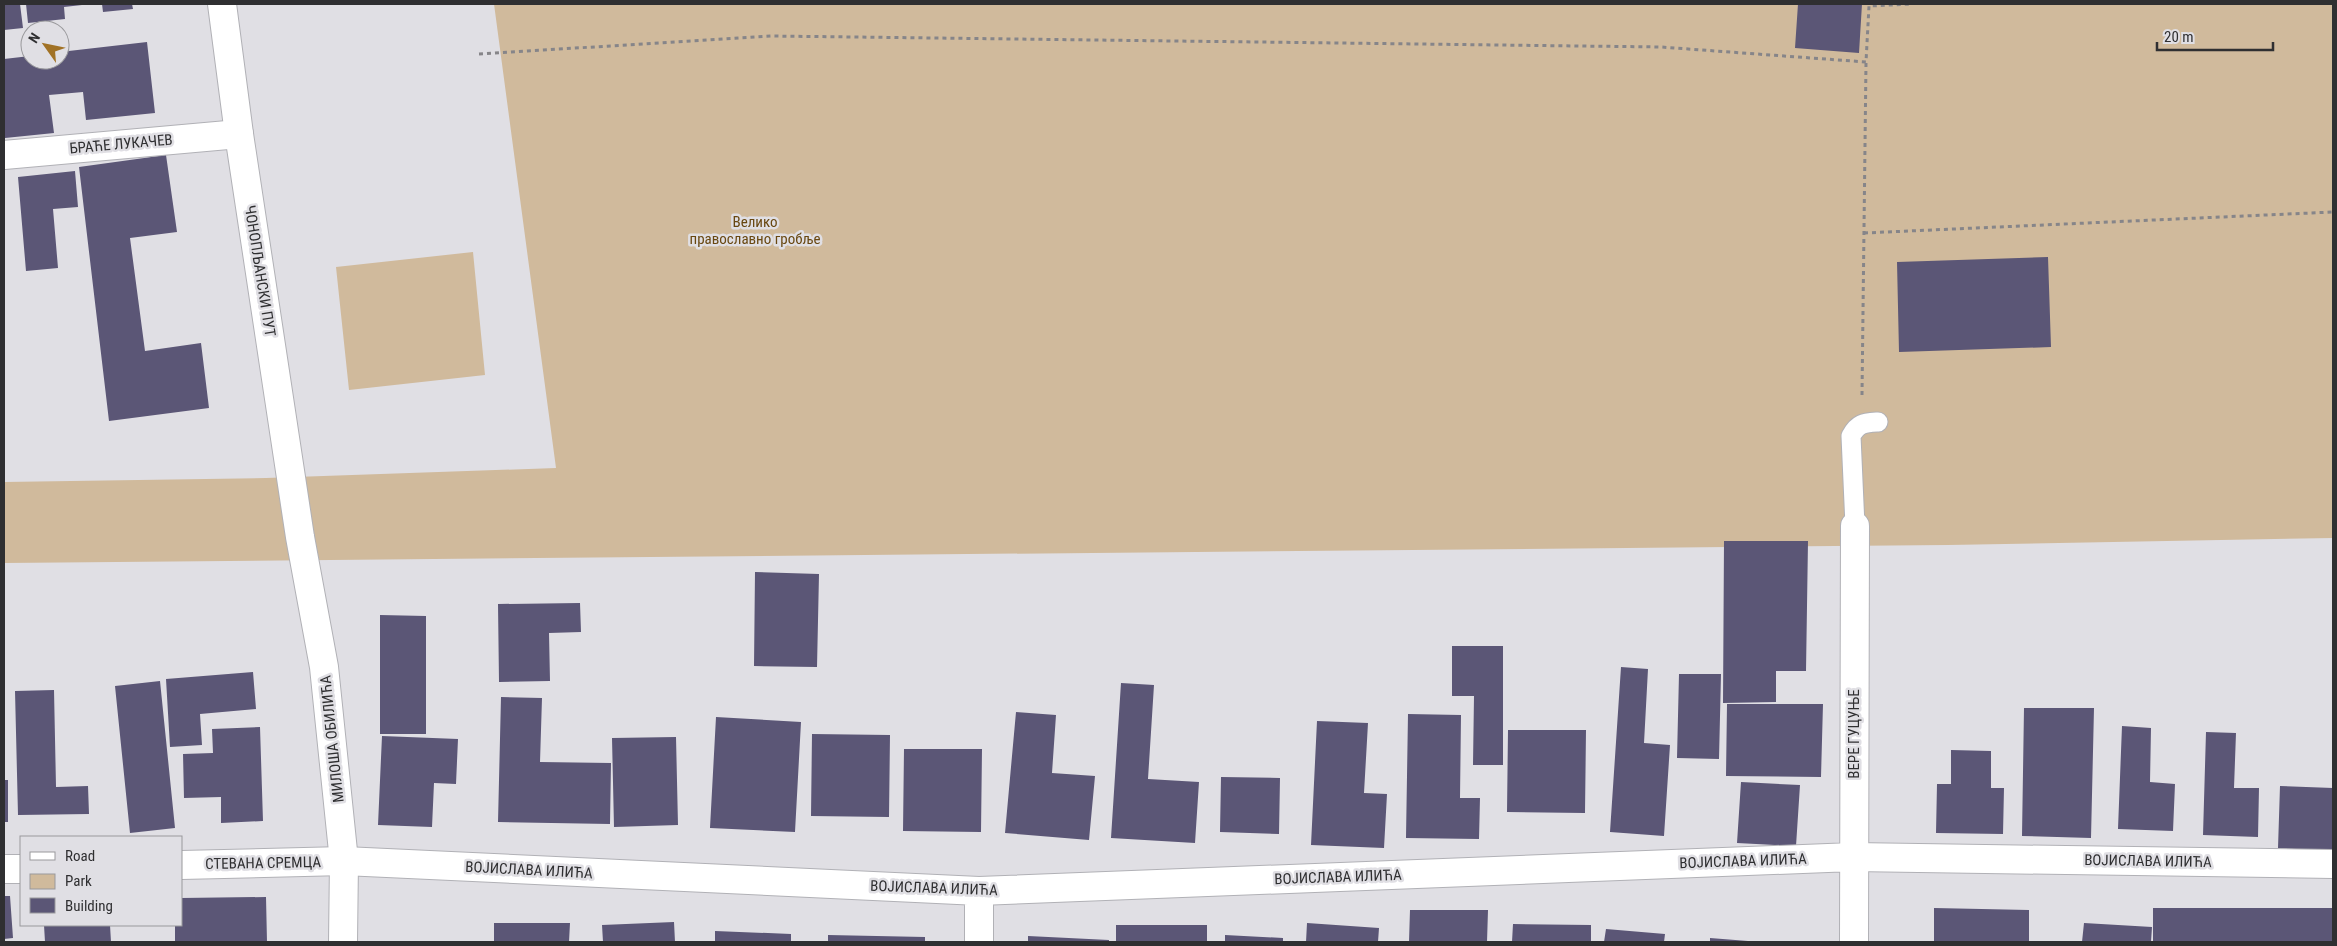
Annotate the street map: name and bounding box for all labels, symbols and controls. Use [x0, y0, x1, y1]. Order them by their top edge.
north arrow [20, 20, 70, 70]
scale bar [2157, 20, 2273, 52]
text: 20 m [2164, 28, 2194, 46]
text: N [25, 30, 43, 46]
street label: БРАЋЕ ЛУКАЧЕВ [69, 131, 173, 157]
street label: ЧОНОПЉАНСКИ ПУТ [241, 204, 279, 338]
park label: Велико православно гробље [690, 213, 820, 248]
street label: МИЛОША ОБИЛИЋА [316, 674, 348, 803]
street label: ВЕРЕ ГУЦУЊЕ [1845, 689, 1863, 779]
legend [20, 836, 182, 926]
text: Road [65, 847, 95, 865]
street label: ВОЈИСЛАВА ИЛИЋА [1679, 850, 1807, 872]
street label: ВОЈИСЛАВА ИЛИЋА [2084, 851, 2212, 871]
street label: СТЕВАНА СРЕМЦА [205, 853, 321, 873]
street label: ВОЈИСЛАВА ИЛИЋА [465, 858, 593, 882]
street label: ВОЈИСЛАВА ИЛИЋА [1274, 866, 1402, 888]
text: Park [65, 872, 92, 890]
street label: ВОЈИСЛАВА ИЛИЋА [870, 877, 998, 899]
text: Building [65, 897, 113, 915]

